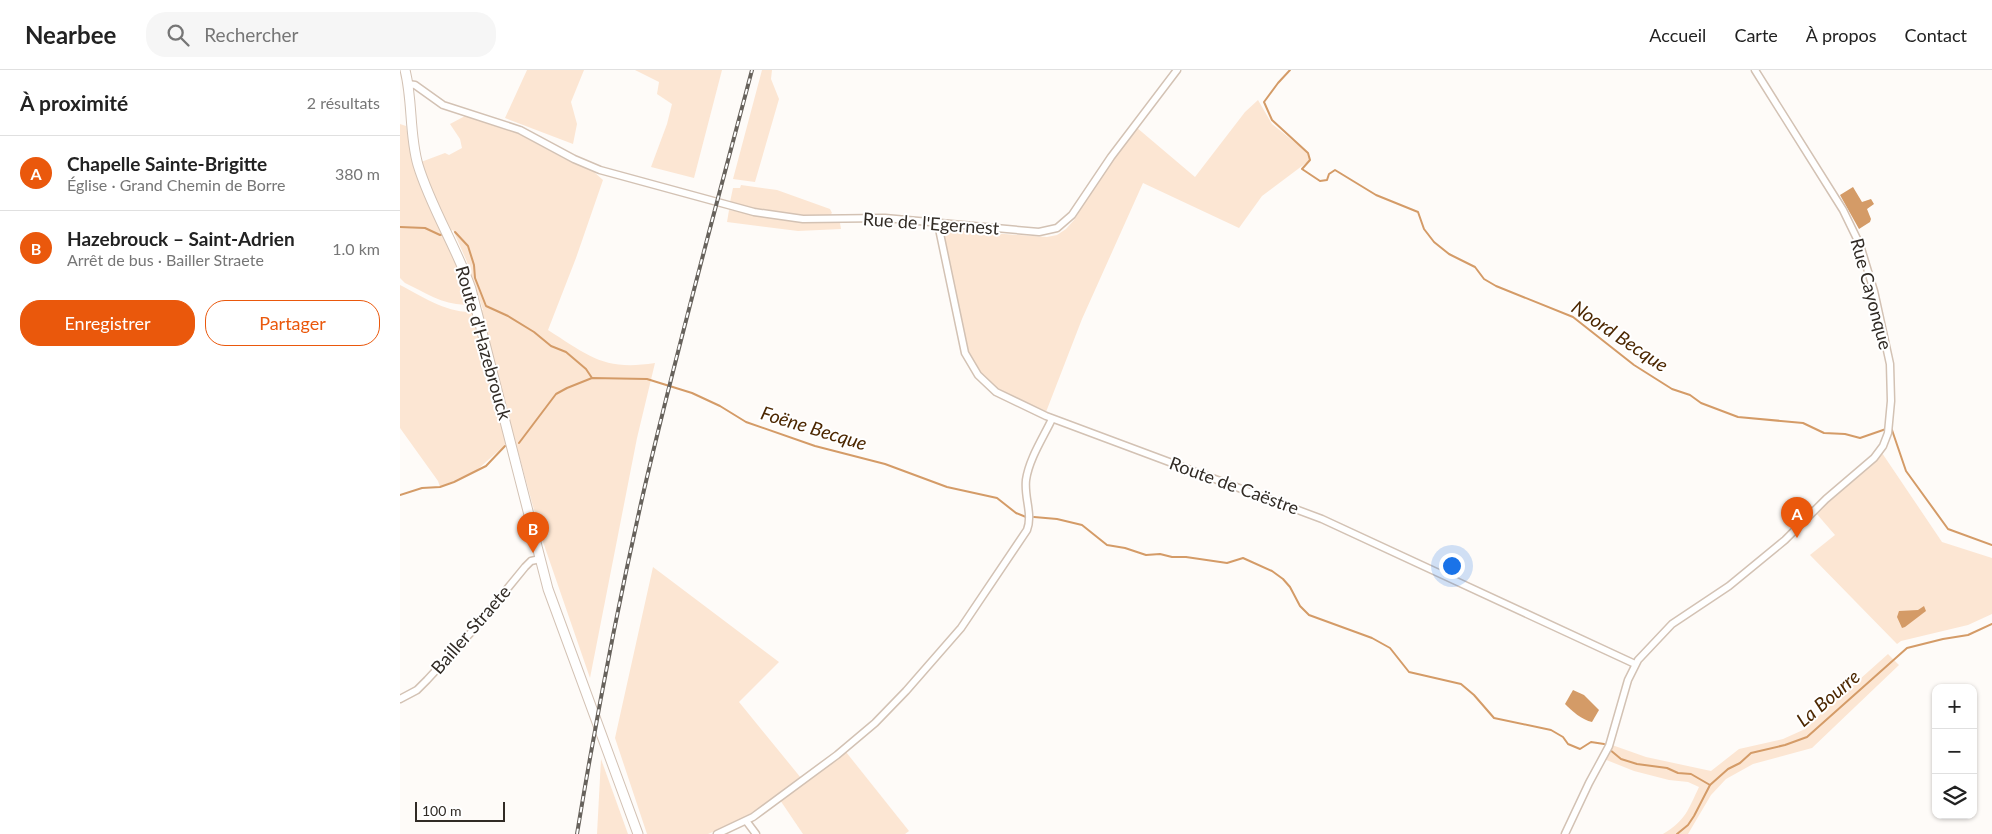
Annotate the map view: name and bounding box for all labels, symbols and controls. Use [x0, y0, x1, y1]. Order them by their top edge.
search box [146, 12, 496, 57]
text: Nearbee [25, 20, 116, 49]
icon: search [164, 21, 192, 49]
text: Rechercher [204, 23, 299, 46]
text: Accueil [1649, 24, 1706, 46]
text: Carte [1734, 24, 1778, 46]
text: À propos [1806, 24, 1877, 46]
text: Contact [1905, 24, 1967, 46]
text: À proximité [20, 90, 128, 115]
text: 2 résultats [307, 93, 380, 112]
text: Chapelle Sainte-Brigitte [67, 152, 267, 175]
text: A [30, 164, 42, 183]
text: 380 m [335, 164, 380, 183]
text: Église · Grand Chemin de Borre [67, 175, 286, 194]
street label: Rue de l'Egernest [862, 207, 1000, 239]
text: Hazebrouck – Saint-Adrien [67, 227, 295, 250]
street label: Rue Cayonque [1846, 235, 1897, 352]
text: B [31, 239, 41, 258]
text: 1.0 km [332, 239, 380, 258]
text: Arrêt de bus · Bailler Straete [67, 250, 264, 269]
street label: Route d'Hazebrouck [451, 263, 517, 423]
water label: Noord Becque [1568, 295, 1673, 376]
button: Enregistrer [20, 300, 195, 346]
button: Partager [205, 300, 380, 346]
water label: Foëne Becque [758, 401, 870, 455]
street label: Route de Caëstre [1167, 451, 1302, 519]
pin: A [1781, 497, 1813, 538]
pin: B [517, 512, 549, 553]
your location [1439, 553, 1465, 579]
street label: Bailler Straete [426, 581, 515, 678]
water label: La Bourre [1791, 664, 1864, 731]
map controls [1932, 684, 1977, 819]
button: + [1932, 684, 1977, 729]
button: − [1932, 729, 1977, 774]
button: layers [1932, 774, 1977, 819]
scale bar [415, 799, 505, 822]
text: 100 m [422, 802, 461, 819]

